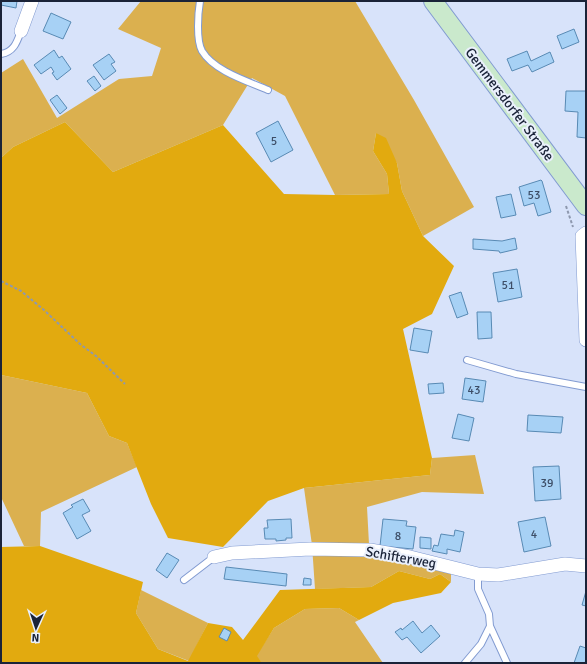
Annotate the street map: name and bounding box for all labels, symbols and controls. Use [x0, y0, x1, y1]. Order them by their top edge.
street label: Gemmersdorfer Straße [461, 44, 558, 164]
house number: 5 [271, 134, 277, 149]
house number: 53 [528, 188, 540, 203]
house number: 51 [502, 278, 514, 293]
house number: 43 [468, 383, 480, 398]
house number: 39 [541, 476, 553, 491]
house number: 4 [531, 527, 538, 542]
house number: 8 [395, 529, 401, 544]
street label: Schifterweg [364, 543, 438, 572]
north arrow [16, 608, 56, 648]
text: N [31, 631, 40, 644]

